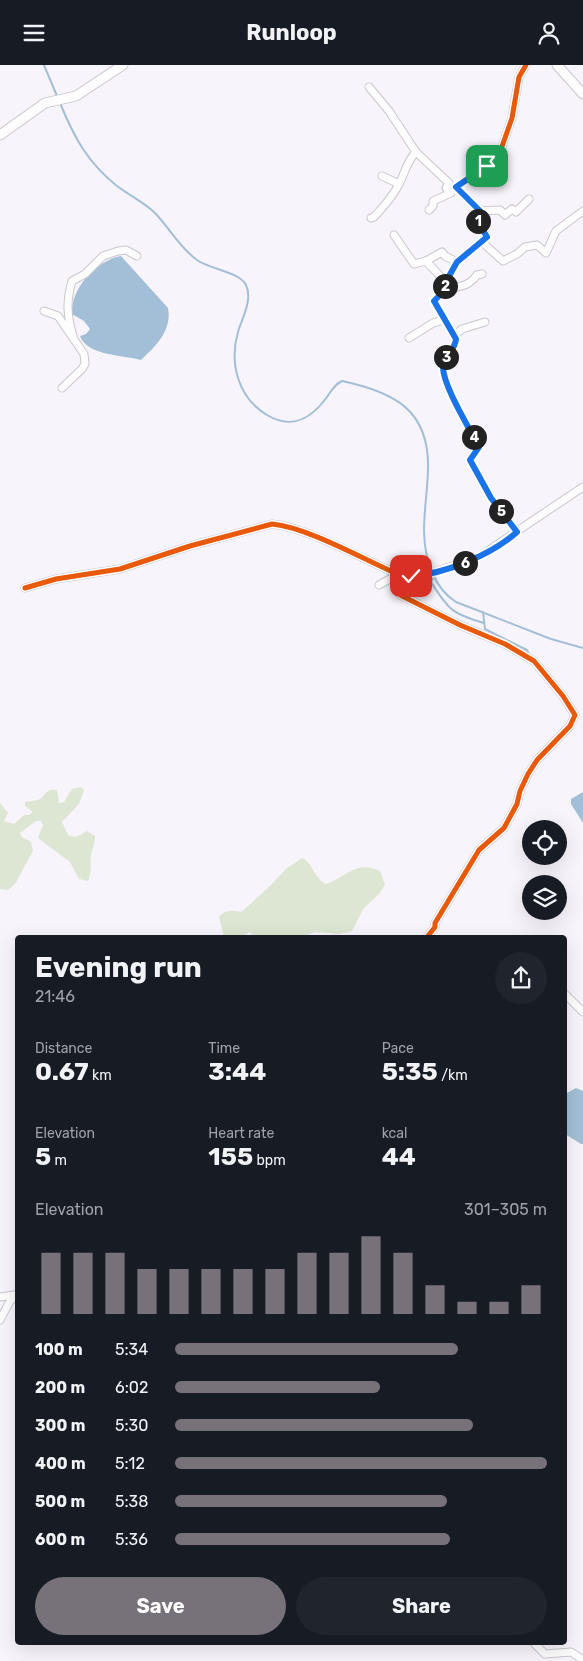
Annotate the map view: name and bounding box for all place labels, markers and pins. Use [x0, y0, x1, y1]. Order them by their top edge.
pin [466, 145, 508, 187]
pin: 1 [466, 209, 490, 233]
pin: 2 [432, 273, 458, 299]
pin: 3 [434, 345, 458, 369]
pin: 4 [462, 425, 486, 449]
pin: 5 [488, 499, 514, 523]
pin: 6 [452, 551, 478, 575]
pin [390, 555, 432, 597]

